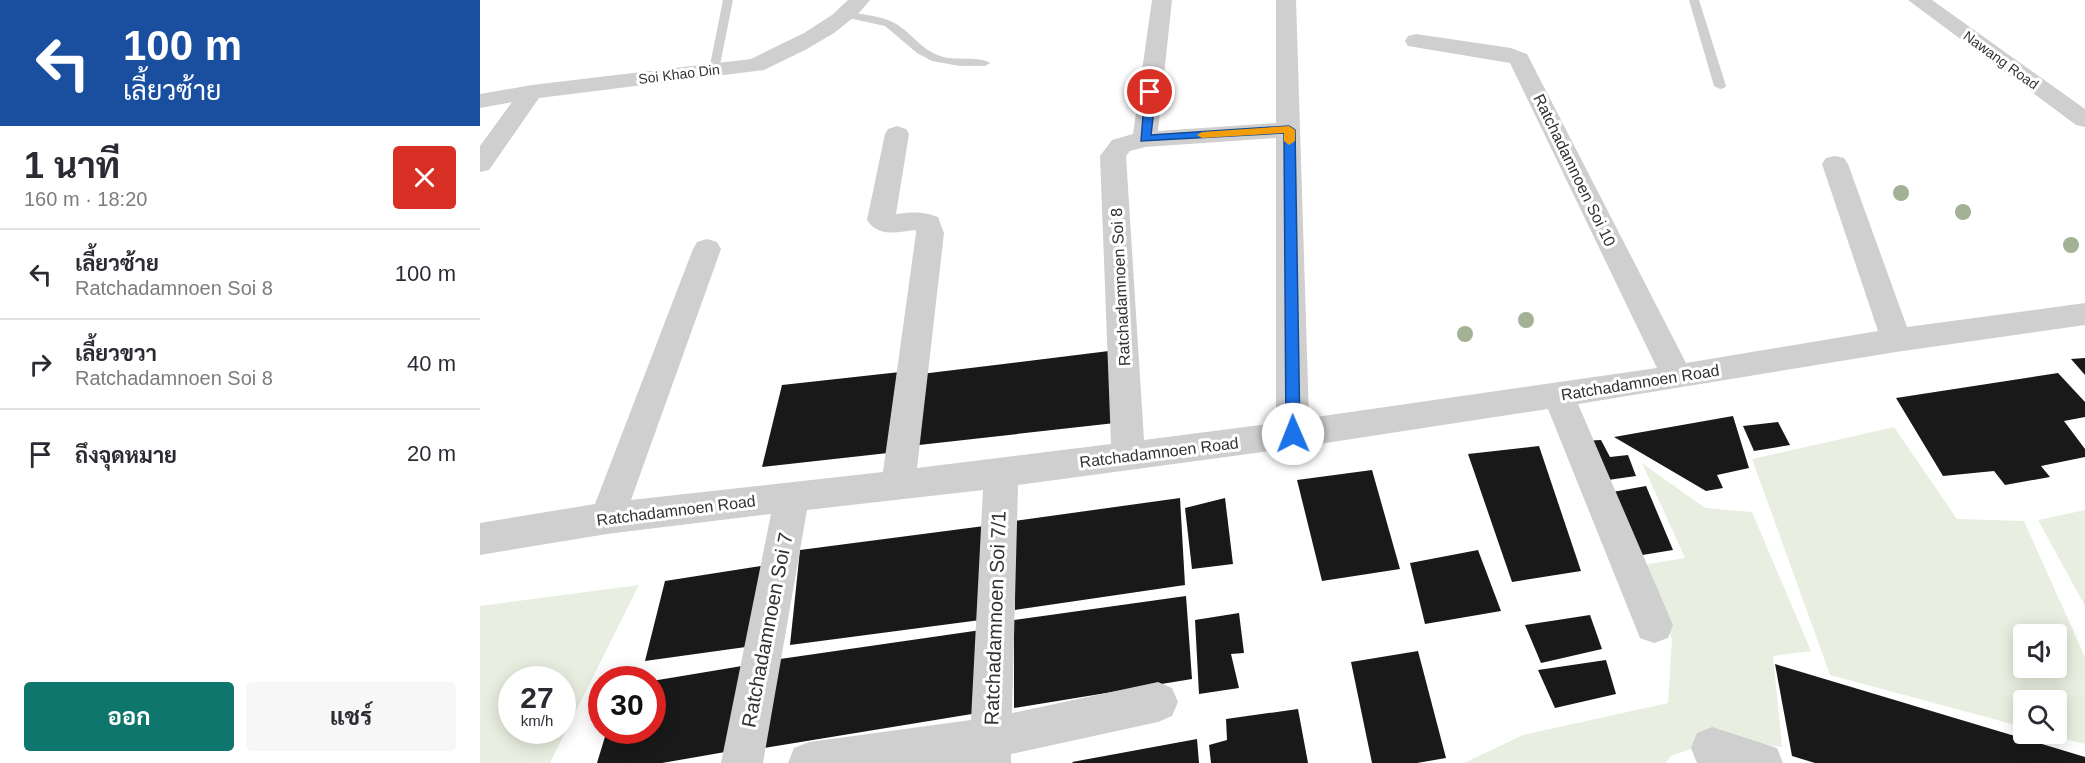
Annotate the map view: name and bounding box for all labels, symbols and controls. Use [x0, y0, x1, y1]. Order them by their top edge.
text: 100 m [123, 22, 242, 69]
icon: left [24, 24, 102, 102]
street label: Nawang Road [1960, 27, 2042, 93]
street label: Soi Khao Din [637, 61, 721, 87]
pin [1124, 66, 1175, 117]
icon: arrive [1133, 75, 1166, 108]
text: เลี้ยวซ้าย [123, 76, 221, 106]
street label: Ratchadamnoen Soi 10 [1530, 91, 1619, 249]
text: 1 นาที [24, 145, 120, 186]
button: close [393, 146, 456, 209]
text: 160 m · 18:20 [24, 188, 147, 210]
street label: Ratchadamnoen Soi 8 [1108, 207, 1133, 366]
text: เลี้ยวซ้าย [75, 251, 159, 276]
icon: left [24, 258, 57, 291]
text: 100 m [395, 261, 456, 286]
text: Ratchadamnoen Soi 8 [75, 277, 273, 299]
text: เลี้ยวขวา [75, 341, 157, 366]
icon: right [24, 348, 57, 381]
text: 40 m [407, 351, 456, 376]
street label: Ratchadamnoen Road [1560, 362, 1720, 403]
text: Ratchadamnoen Soi 8 [75, 367, 273, 389]
position arrow [1261, 402, 1325, 466]
street label: Ratchadamnoen Road [1079, 434, 1240, 471]
icon: arrive [24, 438, 57, 471]
text: 20 m [407, 441, 456, 466]
text: ถึงจุดหมาย [75, 443, 177, 468]
street label: Ratchadamnoen Road [596, 492, 757, 529]
street label: Ratchadamnoen Soi 7/1 [980, 510, 1010, 726]
street label: Ratchadamnoen Soi 7 [737, 531, 797, 729]
map controls [2013, 624, 2067, 744]
button: sound [2013, 624, 2067, 678]
speed limit sign: 30 [588, 666, 666, 744]
text: 27 [520, 681, 554, 714]
button: ออก [24, 682, 234, 751]
button: แชร์ [246, 682, 456, 751]
button: search [2013, 690, 2067, 744]
text: km/h [521, 712, 553, 729]

